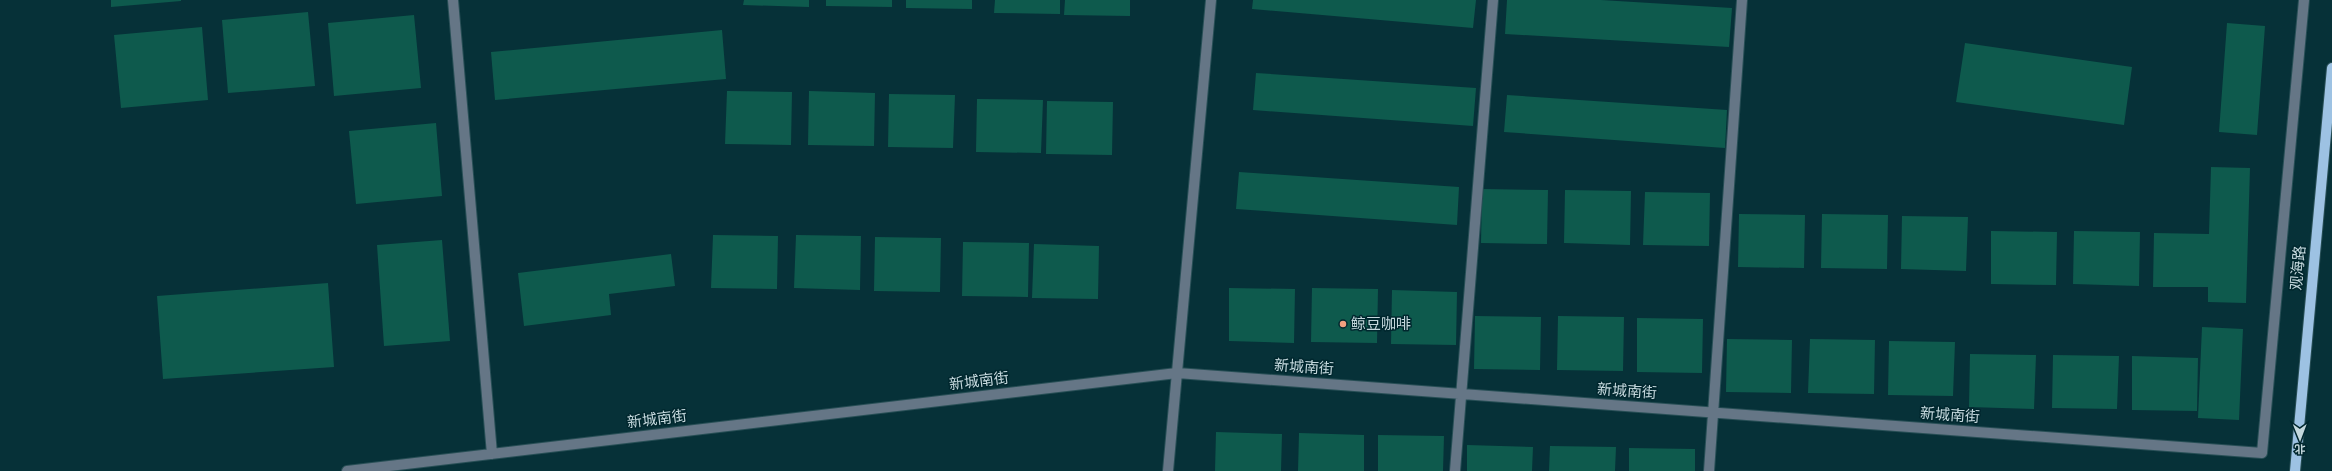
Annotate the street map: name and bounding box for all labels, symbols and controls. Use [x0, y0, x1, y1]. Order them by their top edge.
street label: 观海路 [2286, 245, 2309, 291]
place label: 鲸豆咖啡 [1351, 314, 1411, 333]
marker: 鲸豆咖啡 [1338, 319, 1348, 329]
street label: 新城南街 [1273, 355, 1335, 378]
street label: 新城南街 [948, 367, 1010, 394]
street label: 新城南街 [1596, 379, 1658, 402]
street label: 新城南街 [1919, 403, 1981, 426]
street label: 新城南街 [626, 405, 688, 432]
north arrow [2280, 419, 2320, 459]
text: 北 [2295, 442, 2306, 456]

